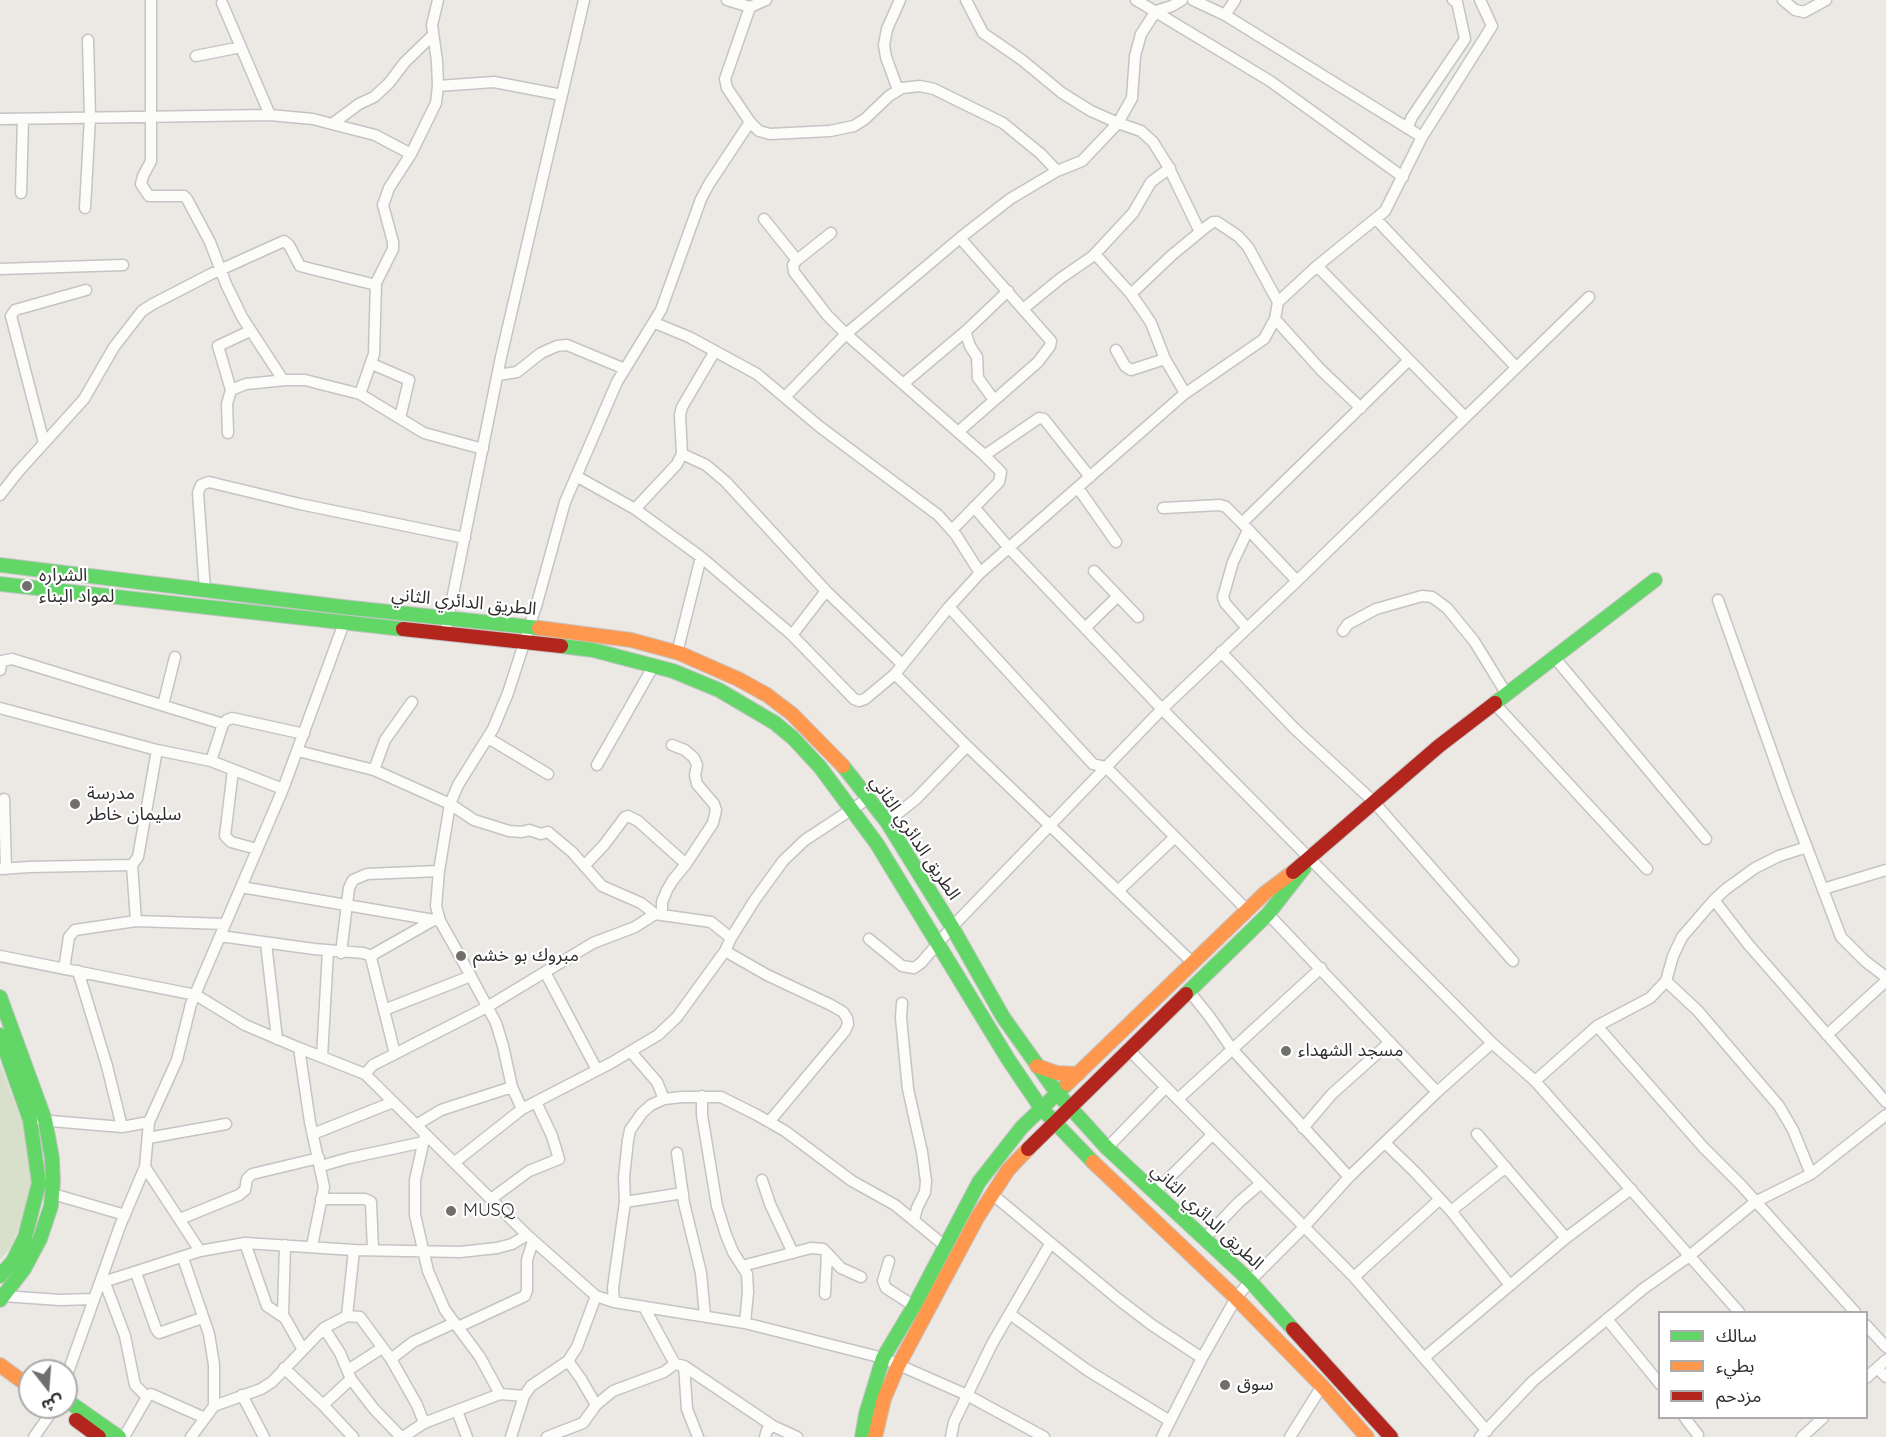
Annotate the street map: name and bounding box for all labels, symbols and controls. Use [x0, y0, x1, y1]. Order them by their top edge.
place label: الشراره لمواد البناء [39, 565, 114, 608]
marker: الشراره لمواد البناء [20, 579, 34, 593]
street label: الطريق الدائري الثاني [390, 584, 538, 620]
street label: الطريق الدائري الثاني [865, 772, 965, 904]
place label: مدرسة سليمان خاطر [87, 783, 181, 826]
marker: مدرسة سليمان خاطر [68, 797, 82, 811]
place label: مبروك بو خشم [473, 945, 579, 967]
marker: مبروك بو خشم [454, 949, 468, 963]
place label: مسجد الشهداء [1298, 1040, 1403, 1062]
marker: مسجد الشهداء [1279, 1044, 1293, 1058]
street label: الطريق الدائري الثاني [1146, 1159, 1268, 1275]
place label: MUSQ [463, 1200, 515, 1222]
marker: MUSQ [444, 1204, 458, 1218]
legend [1658, 1311, 1868, 1419]
text: سالك [1716, 1324, 1757, 1347]
text: بطيء [1716, 1354, 1754, 1377]
north arrow [18, 1359, 78, 1419]
place label: سوق [1237, 1374, 1274, 1396]
marker: سوق [1218, 1378, 1232, 1392]
text: مزدحم [1716, 1384, 1761, 1407]
text: ش [39, 1392, 66, 1417]

